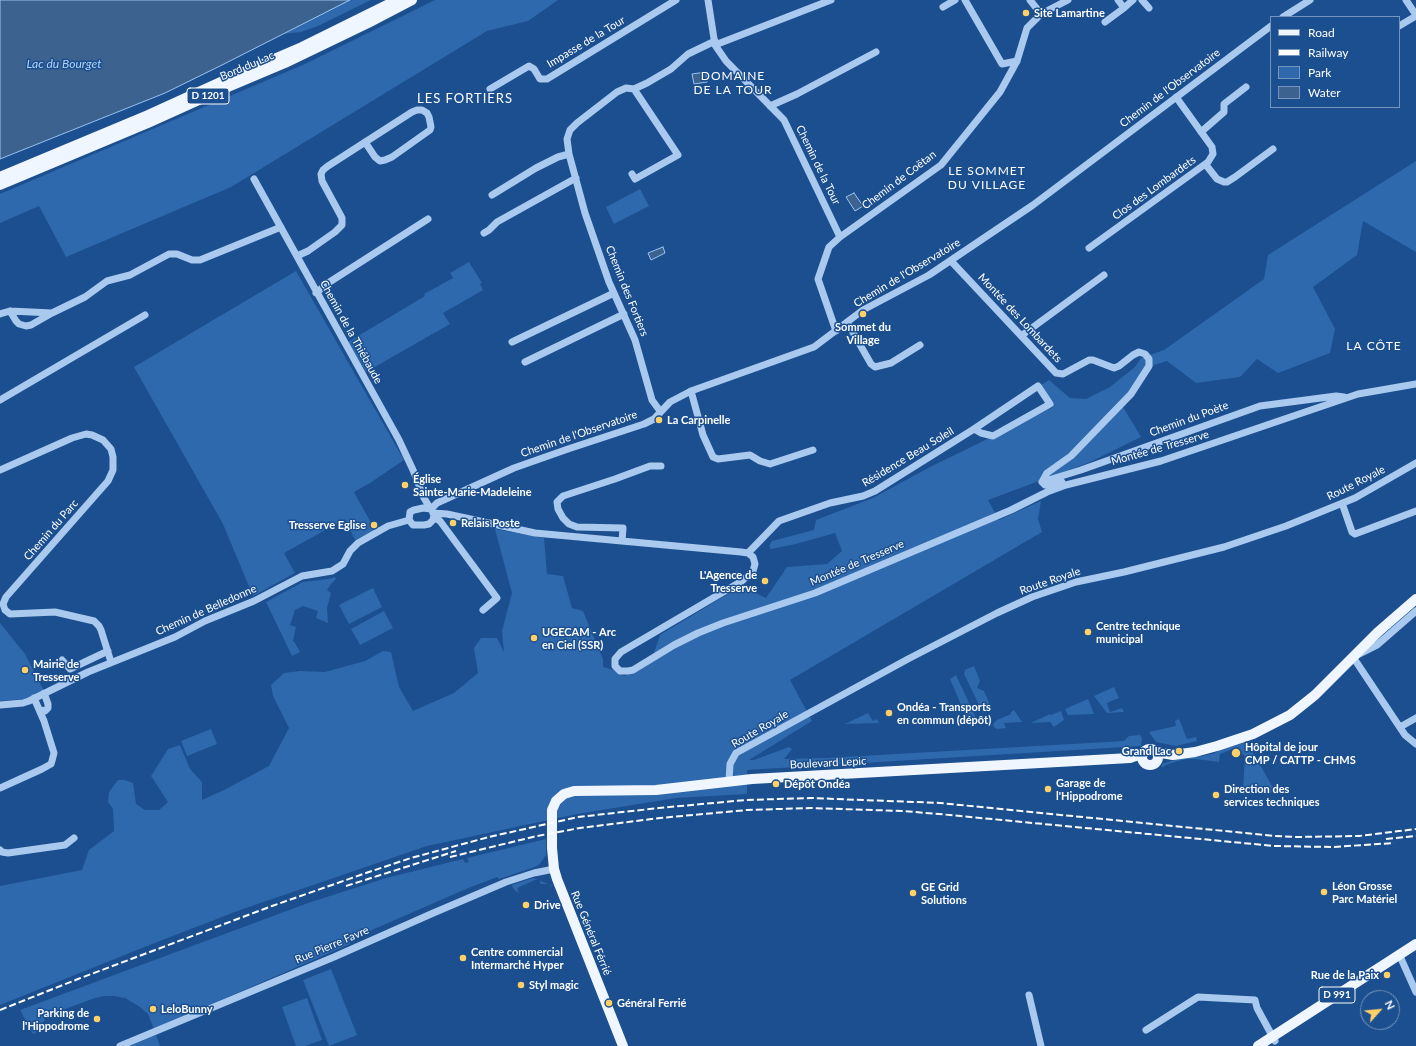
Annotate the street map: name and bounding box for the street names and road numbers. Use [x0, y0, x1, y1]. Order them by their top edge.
street label: Impasse de la Tour [544, 13, 628, 71]
street label: Chemin de l'Observatoire [1117, 46, 1223, 130]
street label: Bord du Lac [218, 49, 276, 83]
road number: D 1201 [187, 88, 229, 104]
street label: Chemin de la Tour [793, 123, 843, 207]
street label: Chemin de Coëtan [859, 148, 939, 212]
street label: Clos des Lombardets [1110, 153, 1198, 223]
street label: Chemin de l'Observatoire [851, 236, 963, 310]
street label: Chemin des Fortiers [603, 244, 651, 338]
street label: Montée des Lombardets [975, 271, 1065, 365]
street label: Chemin de la Thiébaude [317, 278, 385, 386]
street label: Chemin du Poète [1148, 399, 1230, 439]
street label: Chemin de l'Observatoire [519, 408, 639, 460]
street label: Résidence Beau Soleil [860, 424, 956, 490]
street label: Montée de Tresserve [1110, 428, 1210, 468]
street label: Route Royale [1325, 463, 1387, 503]
street label: Chemin du Parc [21, 497, 81, 563]
street label: Montée de Tresserve [808, 537, 906, 589]
street label: Route Royale [1018, 564, 1082, 598]
street label: Chemin de Belledonne [154, 582, 258, 638]
street label: Route Royale [729, 707, 791, 751]
street label: Boulevard Lepic [789, 754, 867, 772]
street label: Rue Général Férrié [568, 889, 614, 977]
street label: Rue Pierre Favre [293, 924, 371, 966]
road number: D 991 [1319, 987, 1355, 1003]

